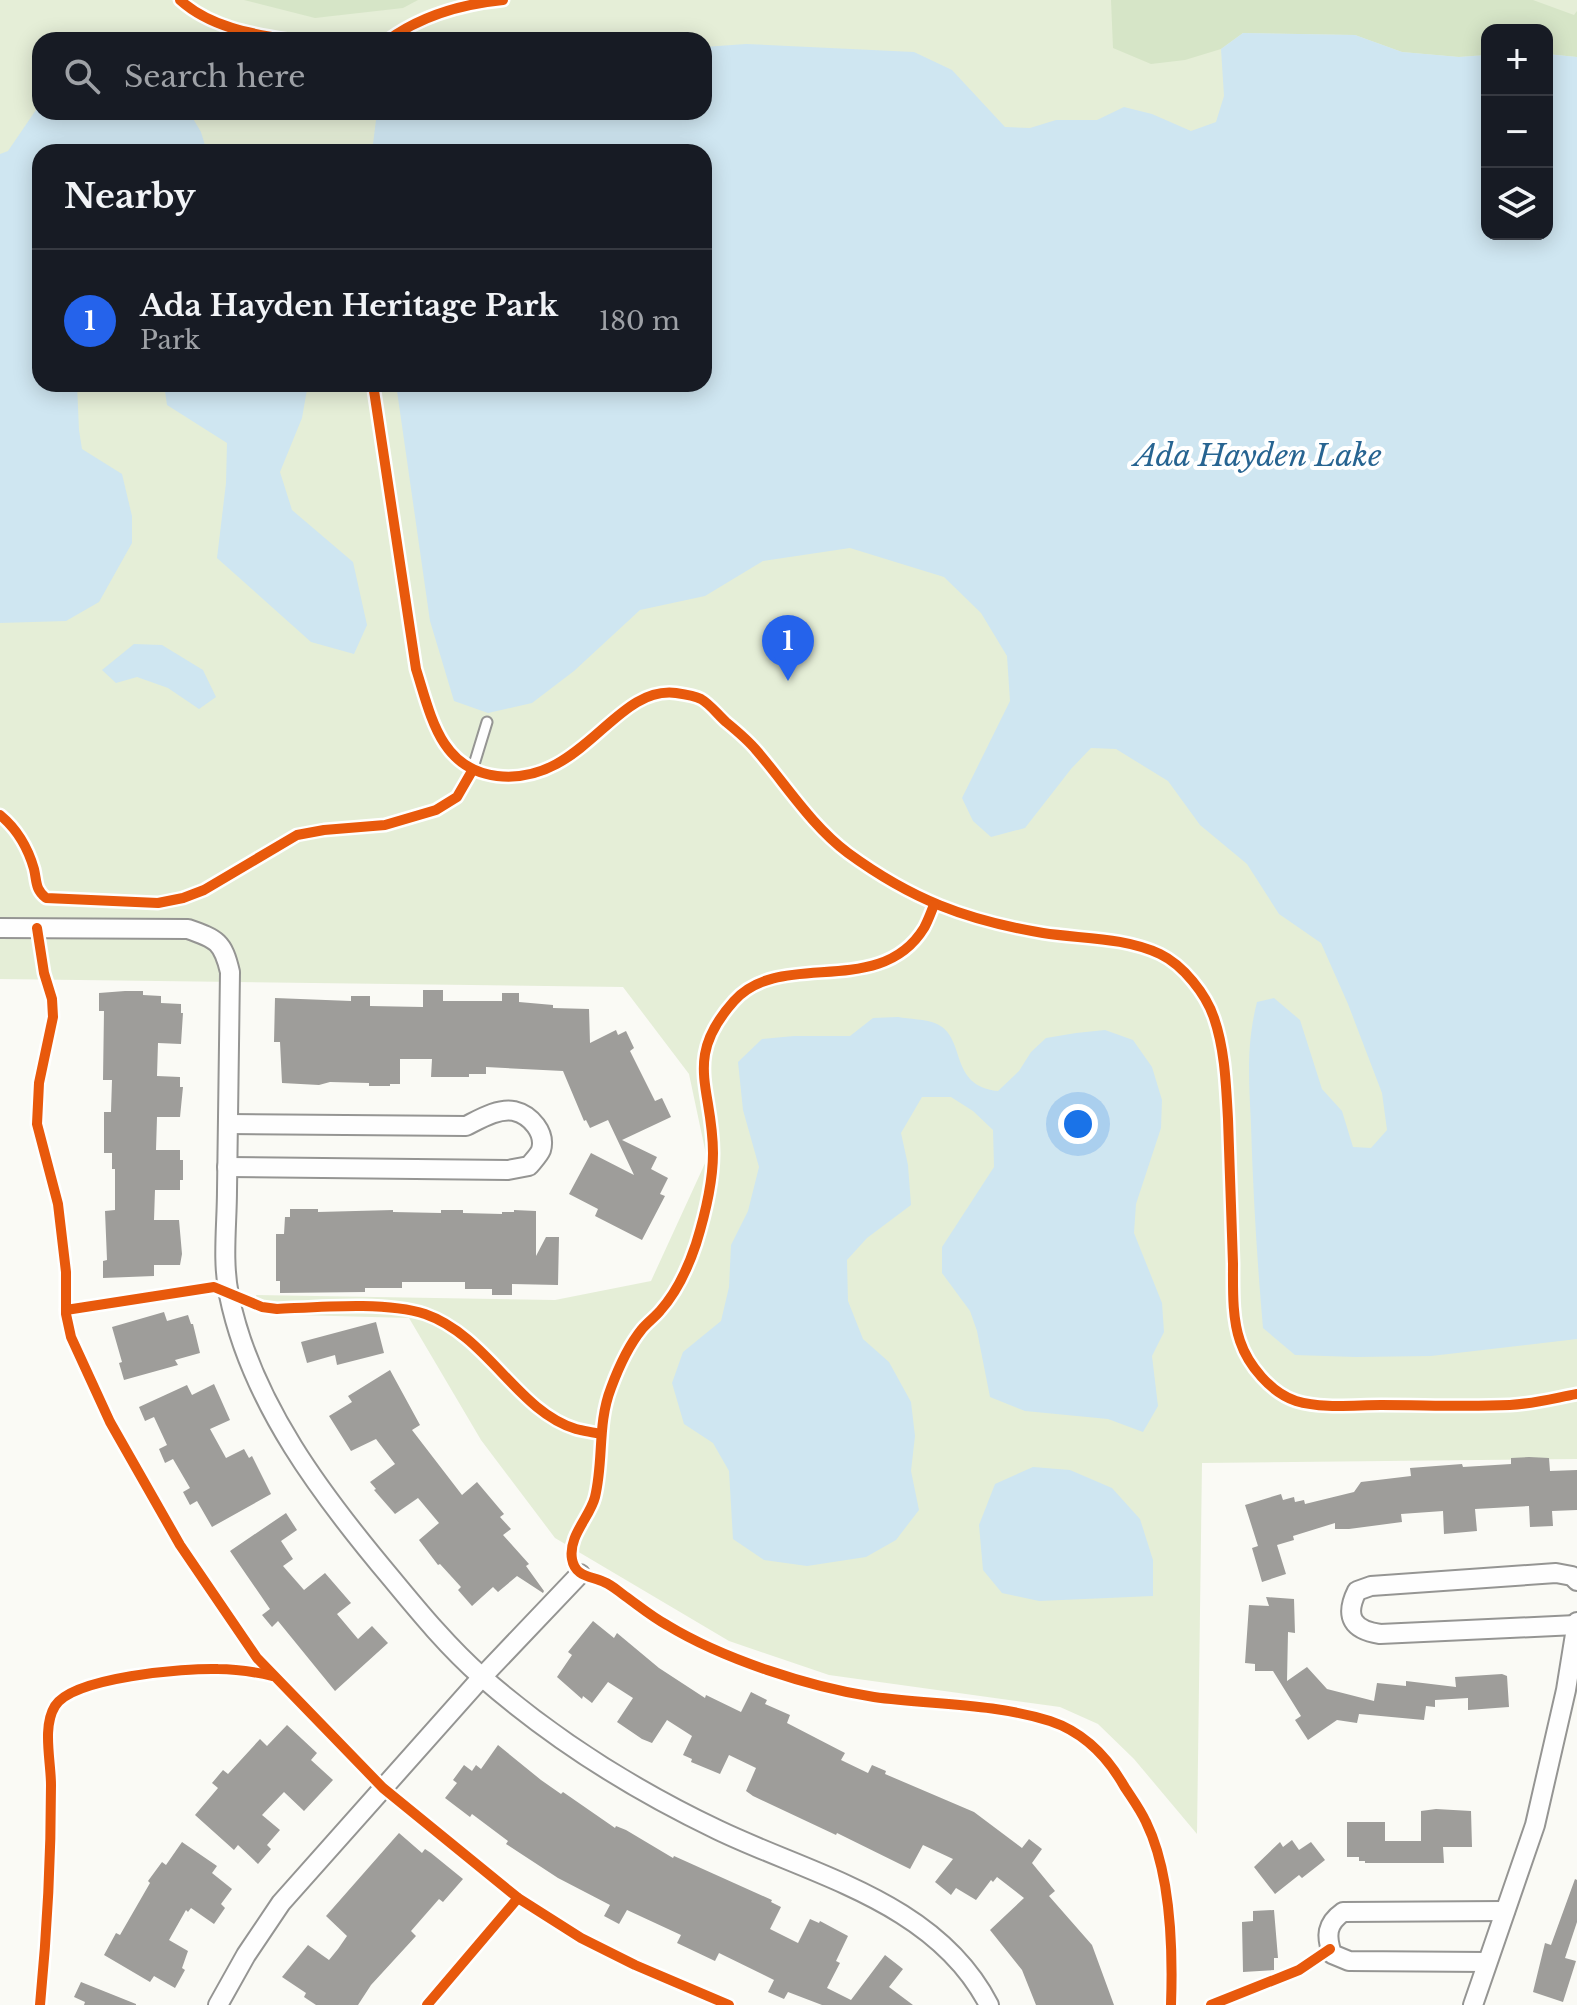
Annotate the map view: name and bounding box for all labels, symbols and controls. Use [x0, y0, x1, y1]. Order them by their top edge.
map controls [1481, 24, 1553, 240]
button: + [1481, 24, 1553, 96]
search box [32, 32, 712, 120]
icon: search [60, 54, 104, 98]
text: Search here [124, 58, 305, 95]
button: − [1481, 96, 1553, 168]
button: layers [1481, 168, 1553, 240]
text: Nearby [64, 175, 196, 217]
text: Ada Hayden Heritage Park [140, 287, 558, 324]
text: 1 [84, 305, 96, 337]
text: 180 m [599, 305, 680, 337]
text: Park [140, 324, 200, 356]
water label: Ada Hayden Lake [1130, 437, 1382, 474]
pin: 1 [762, 615, 814, 681]
your location [1058, 1104, 1098, 1144]

